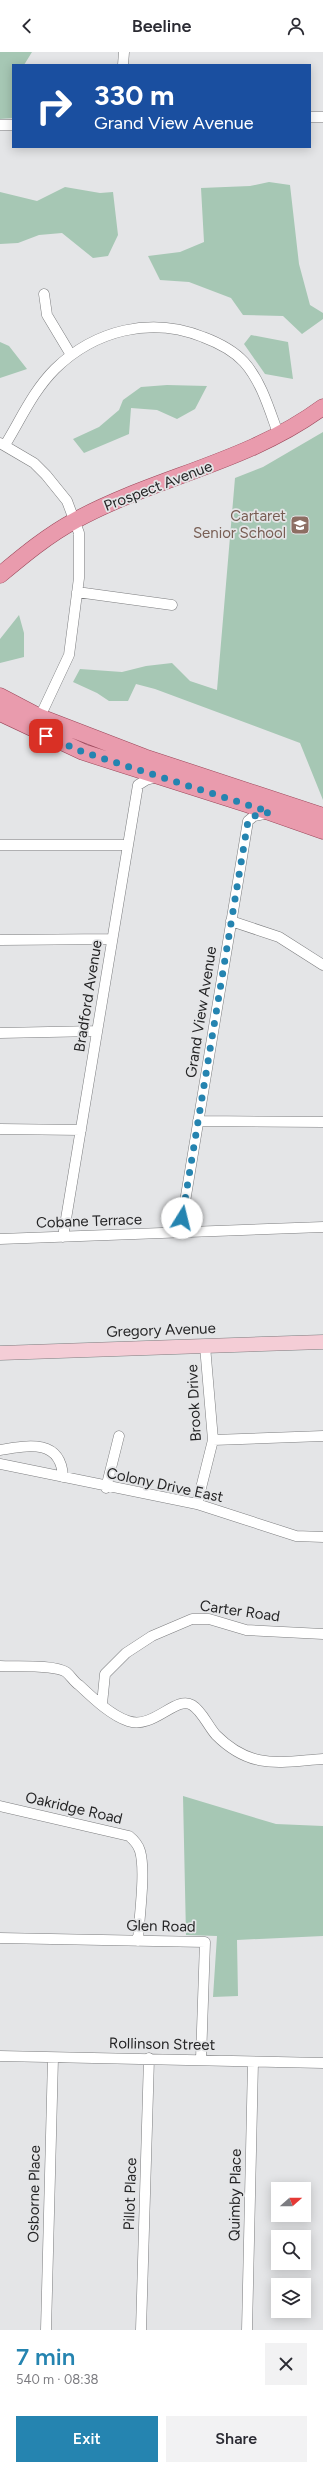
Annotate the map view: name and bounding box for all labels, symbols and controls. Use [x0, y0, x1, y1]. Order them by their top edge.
icon: back [16, 15, 38, 37]
text: Beeline [132, 15, 191, 37]
icon: person [285, 15, 307, 37]
text: 330 m [94, 78, 174, 112]
icon: right [28, 80, 80, 132]
text: Grand View Avenue [94, 112, 254, 134]
street label: Prospect Avenue [101, 457, 215, 515]
place label: Cartaret Senior School [193, 507, 286, 542]
school or university icon: Cartaret Senior School [289, 514, 311, 536]
pin [29, 719, 63, 753]
icon: arrive [35, 725, 57, 747]
street label: Bradford Avenue [70, 939, 106, 1053]
street label: Grand View Avenue [182, 945, 220, 1079]
position arrow [161, 1197, 203, 1239]
street label: Cobane Terrace [36, 1210, 142, 1232]
street label: Gregory Avenue [106, 1319, 216, 1341]
street label: Brook Drive [183, 1364, 205, 1442]
street label: Colony Drive East [105, 1464, 225, 1506]
street label: Carter Road [199, 1596, 281, 1626]
street label: Oakridge Road [24, 1788, 124, 1828]
street label: Glen Road [126, 1916, 196, 1936]
street label: Rollinson Street [109, 2034, 216, 2054]
street label: Osborne Place [24, 2145, 44, 2243]
street label: Quimby Place [225, 2149, 245, 2241]
street label: Pillot Place [120, 2157, 140, 2231]
north arrow [271, 2182, 311, 2222]
map controls [271, 2182, 311, 2318]
button: search [271, 2230, 311, 2270]
button: layers [271, 2278, 311, 2318]
text: 7 min [16, 2342, 75, 2371]
button: close [265, 2343, 307, 2385]
text: 540 m · 08:38 [16, 2372, 99, 2387]
button: Exit [16, 2416, 158, 2462]
button: Share [166, 2416, 307, 2462]

